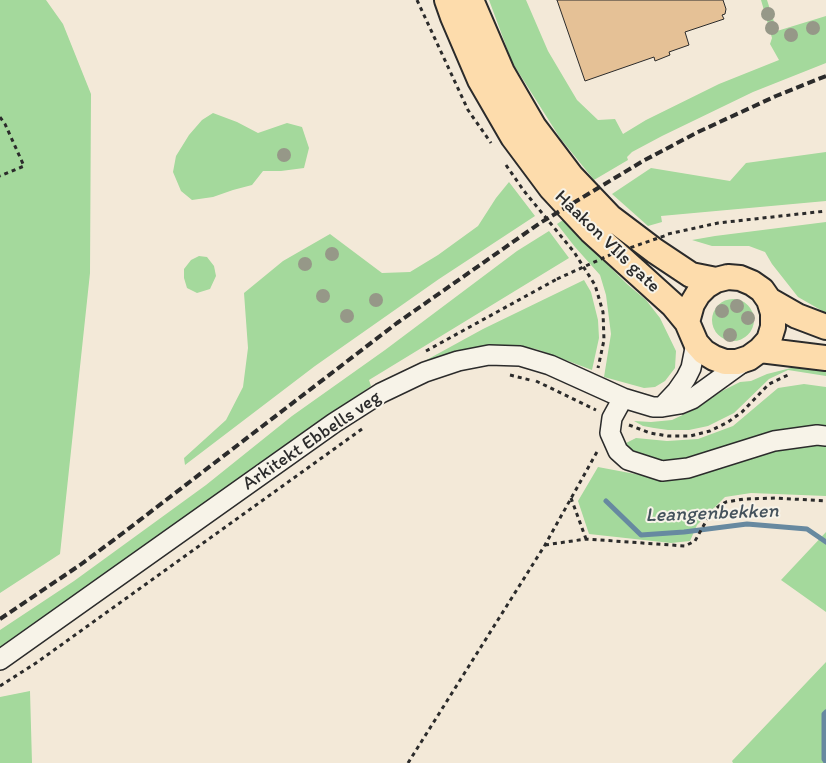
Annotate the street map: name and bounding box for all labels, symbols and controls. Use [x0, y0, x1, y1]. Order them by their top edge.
street label: Haakon VIIs gate [549, 186, 665, 298]
street label: Arkitekt Ebbells veg [238, 386, 386, 496]
water label: Leangenbekken [645, 500, 779, 528]

